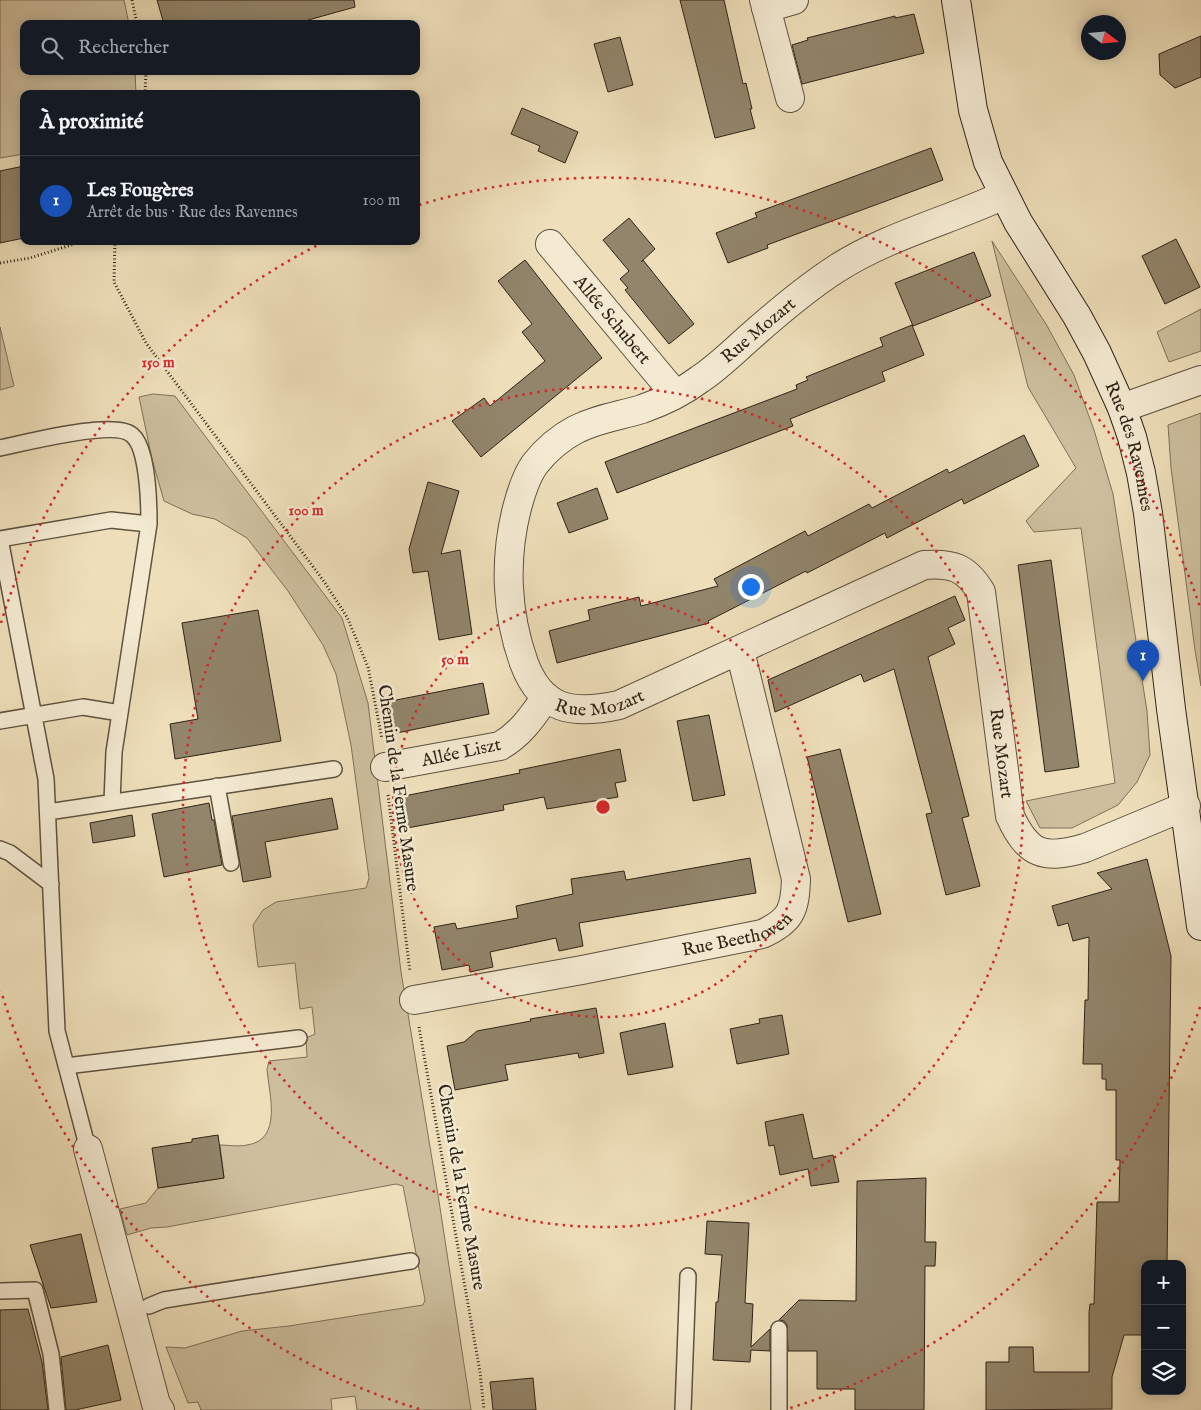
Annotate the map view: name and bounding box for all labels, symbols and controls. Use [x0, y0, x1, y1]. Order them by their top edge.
north arrow [1081, 15, 1126, 60]
search box [20, 20, 420, 75]
icon: search [38, 34, 66, 62]
text: Rechercher [78, 36, 169, 60]
text: À proximité [40, 109, 143, 136]
text: Les Fougères [87, 179, 194, 203]
text: 1 [53, 191, 59, 211]
text: 100 m [363, 191, 400, 211]
text: Arrêt de bus · Rue des Ravennes [87, 203, 298, 223]
street label: Allée Schubert [567, 270, 655, 369]
street label: Rue Mozart [717, 293, 801, 369]
text: 150 m [141, 353, 175, 372]
street label: Rue des Ravennes [1098, 378, 1157, 513]
text: 100 m [288, 501, 324, 520]
your location [738, 574, 764, 600]
pin: 1 [1127, 640, 1159, 681]
text: 50 m [441, 650, 469, 669]
street label: Chemin de la Ferme Masure [372, 683, 423, 893]
street label: Rue Mozart [552, 685, 648, 723]
street label: Rue Mozart [983, 707, 1018, 800]
street label: Allée Liszt [418, 734, 503, 773]
centre of rings [594, 798, 612, 816]
street label: Rue Beethoven [680, 908, 799, 963]
street label: Chemin de la Ferme Masure [431, 1082, 490, 1292]
map controls [1141, 1260, 1186, 1395]
button: + [1141, 1260, 1186, 1305]
button: − [1141, 1305, 1186, 1350]
button: layers [1141, 1350, 1186, 1395]

